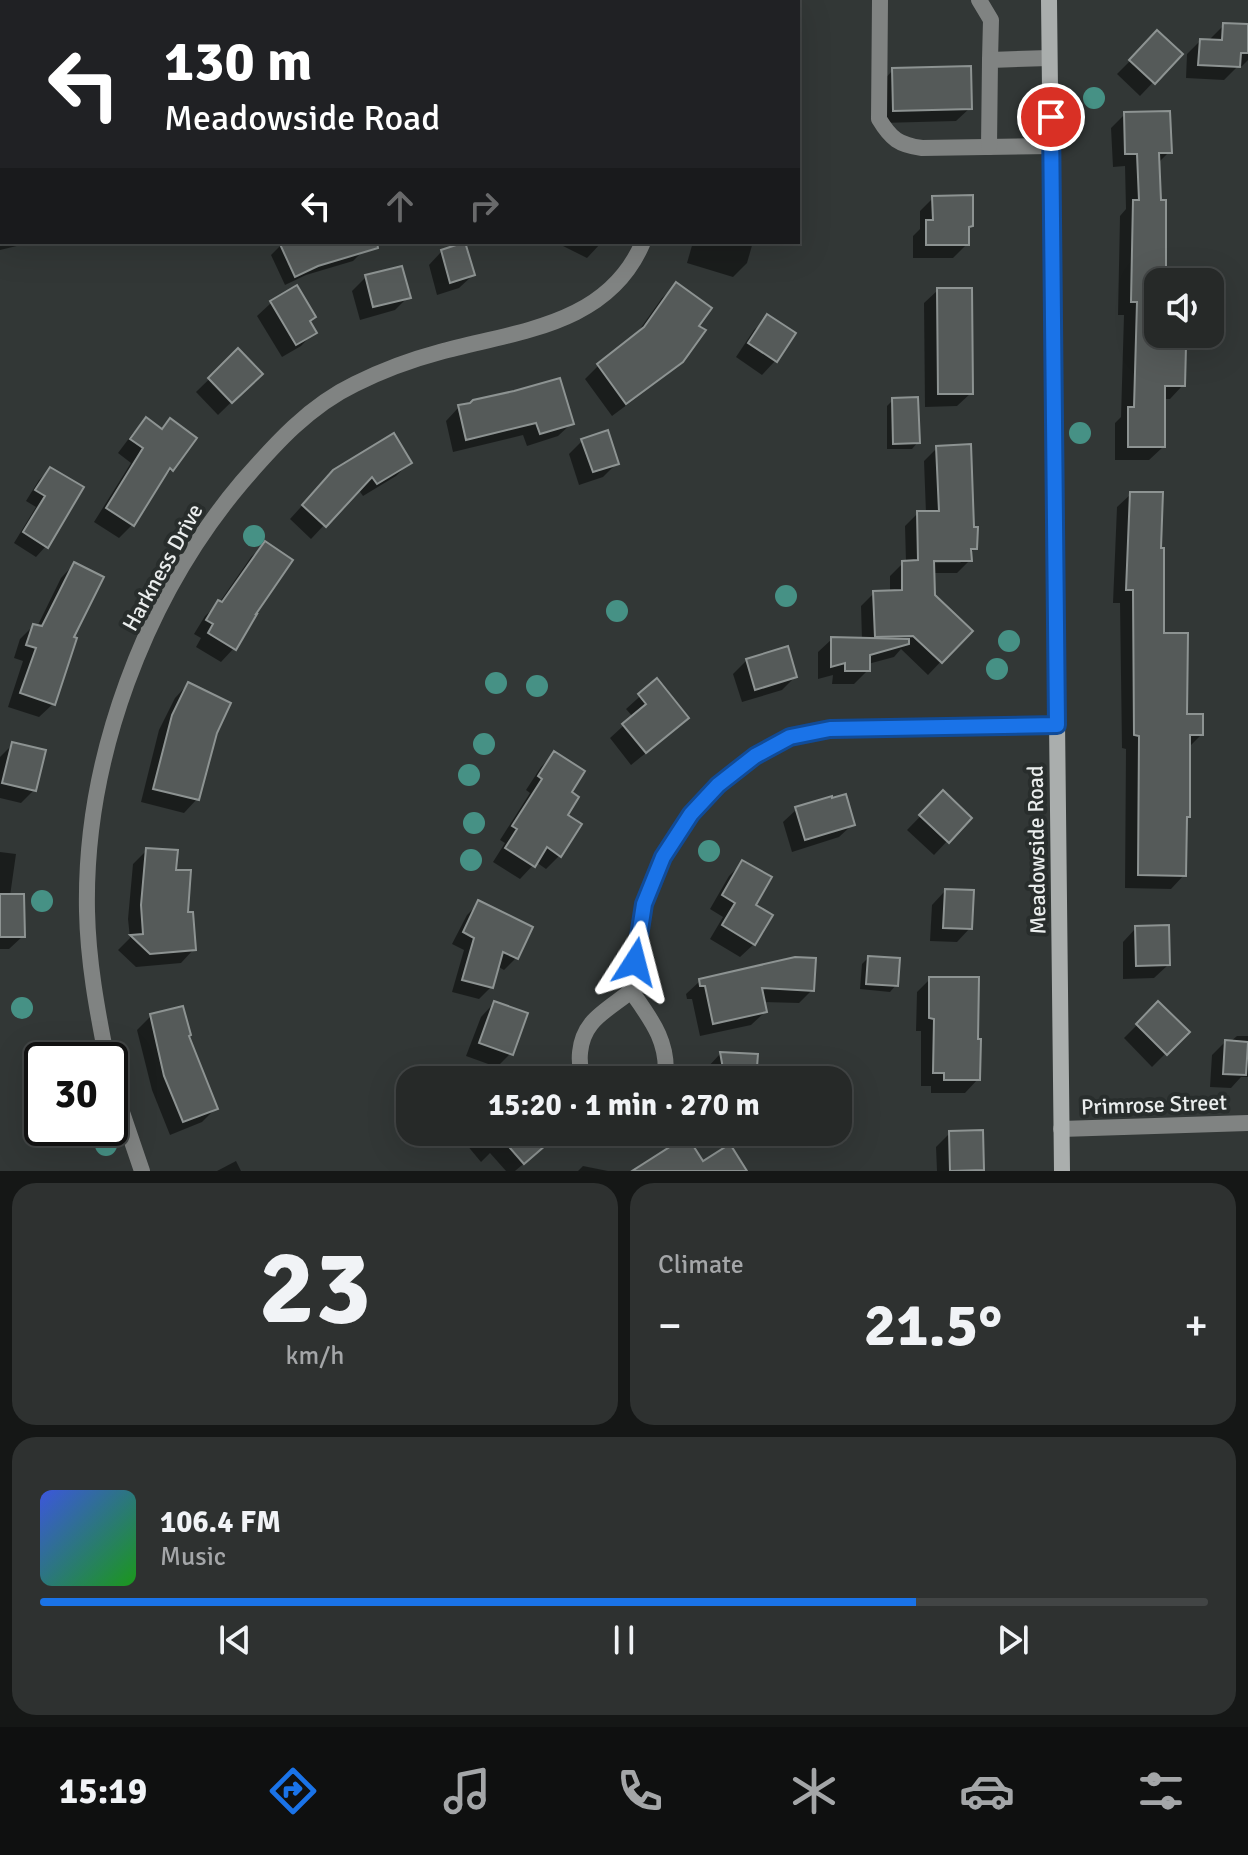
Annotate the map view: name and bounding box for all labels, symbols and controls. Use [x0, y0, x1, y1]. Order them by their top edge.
text: 130 m [164, 27, 312, 96]
icon: left [32, 32, 136, 136]
pin [1017, 83, 1085, 151]
icon: arrive [1029, 95, 1073, 139]
text: Meadowside Road [164, 96, 440, 141]
icon: left [294, 184, 338, 228]
icon: ahead [378, 184, 422, 228]
icon: right [462, 184, 506, 228]
map controls [1144, 268, 1224, 348]
button: sound [1144, 268, 1224, 348]
street label: Harkness Drive [116, 499, 209, 636]
street label: Meadowside Road [1022, 765, 1051, 935]
position arrow [593, 920, 677, 1004]
speed limit sign: 30 [24, 1042, 128, 1146]
text: 15:20 · 1 min · 270 m [488, 1087, 760, 1124]
street label: Primrose Street [1081, 1088, 1228, 1121]
text: 23 [259, 1224, 371, 1352]
text: Climate [658, 1249, 744, 1281]
text: 21.5° [864, 1289, 1002, 1363]
text: − [658, 1299, 682, 1353]
text: + [1184, 1299, 1208, 1353]
text: km/h [286, 1340, 344, 1372]
text: 106.4 FM [160, 1504, 281, 1541]
text: Music [160, 1541, 226, 1573]
icon: previous [213, 1618, 257, 1662]
icon: pause [602, 1618, 646, 1662]
icon: next [991, 1618, 1035, 1662]
icon: directions [265, 1763, 321, 1819]
icon: music [439, 1763, 495, 1819]
icon: phone [612, 1763, 668, 1819]
icon: climate [786, 1763, 842, 1819]
icon: car [959, 1763, 1015, 1819]
icon: filters [1133, 1763, 1189, 1819]
text: 15:19 [59, 1769, 147, 1814]

